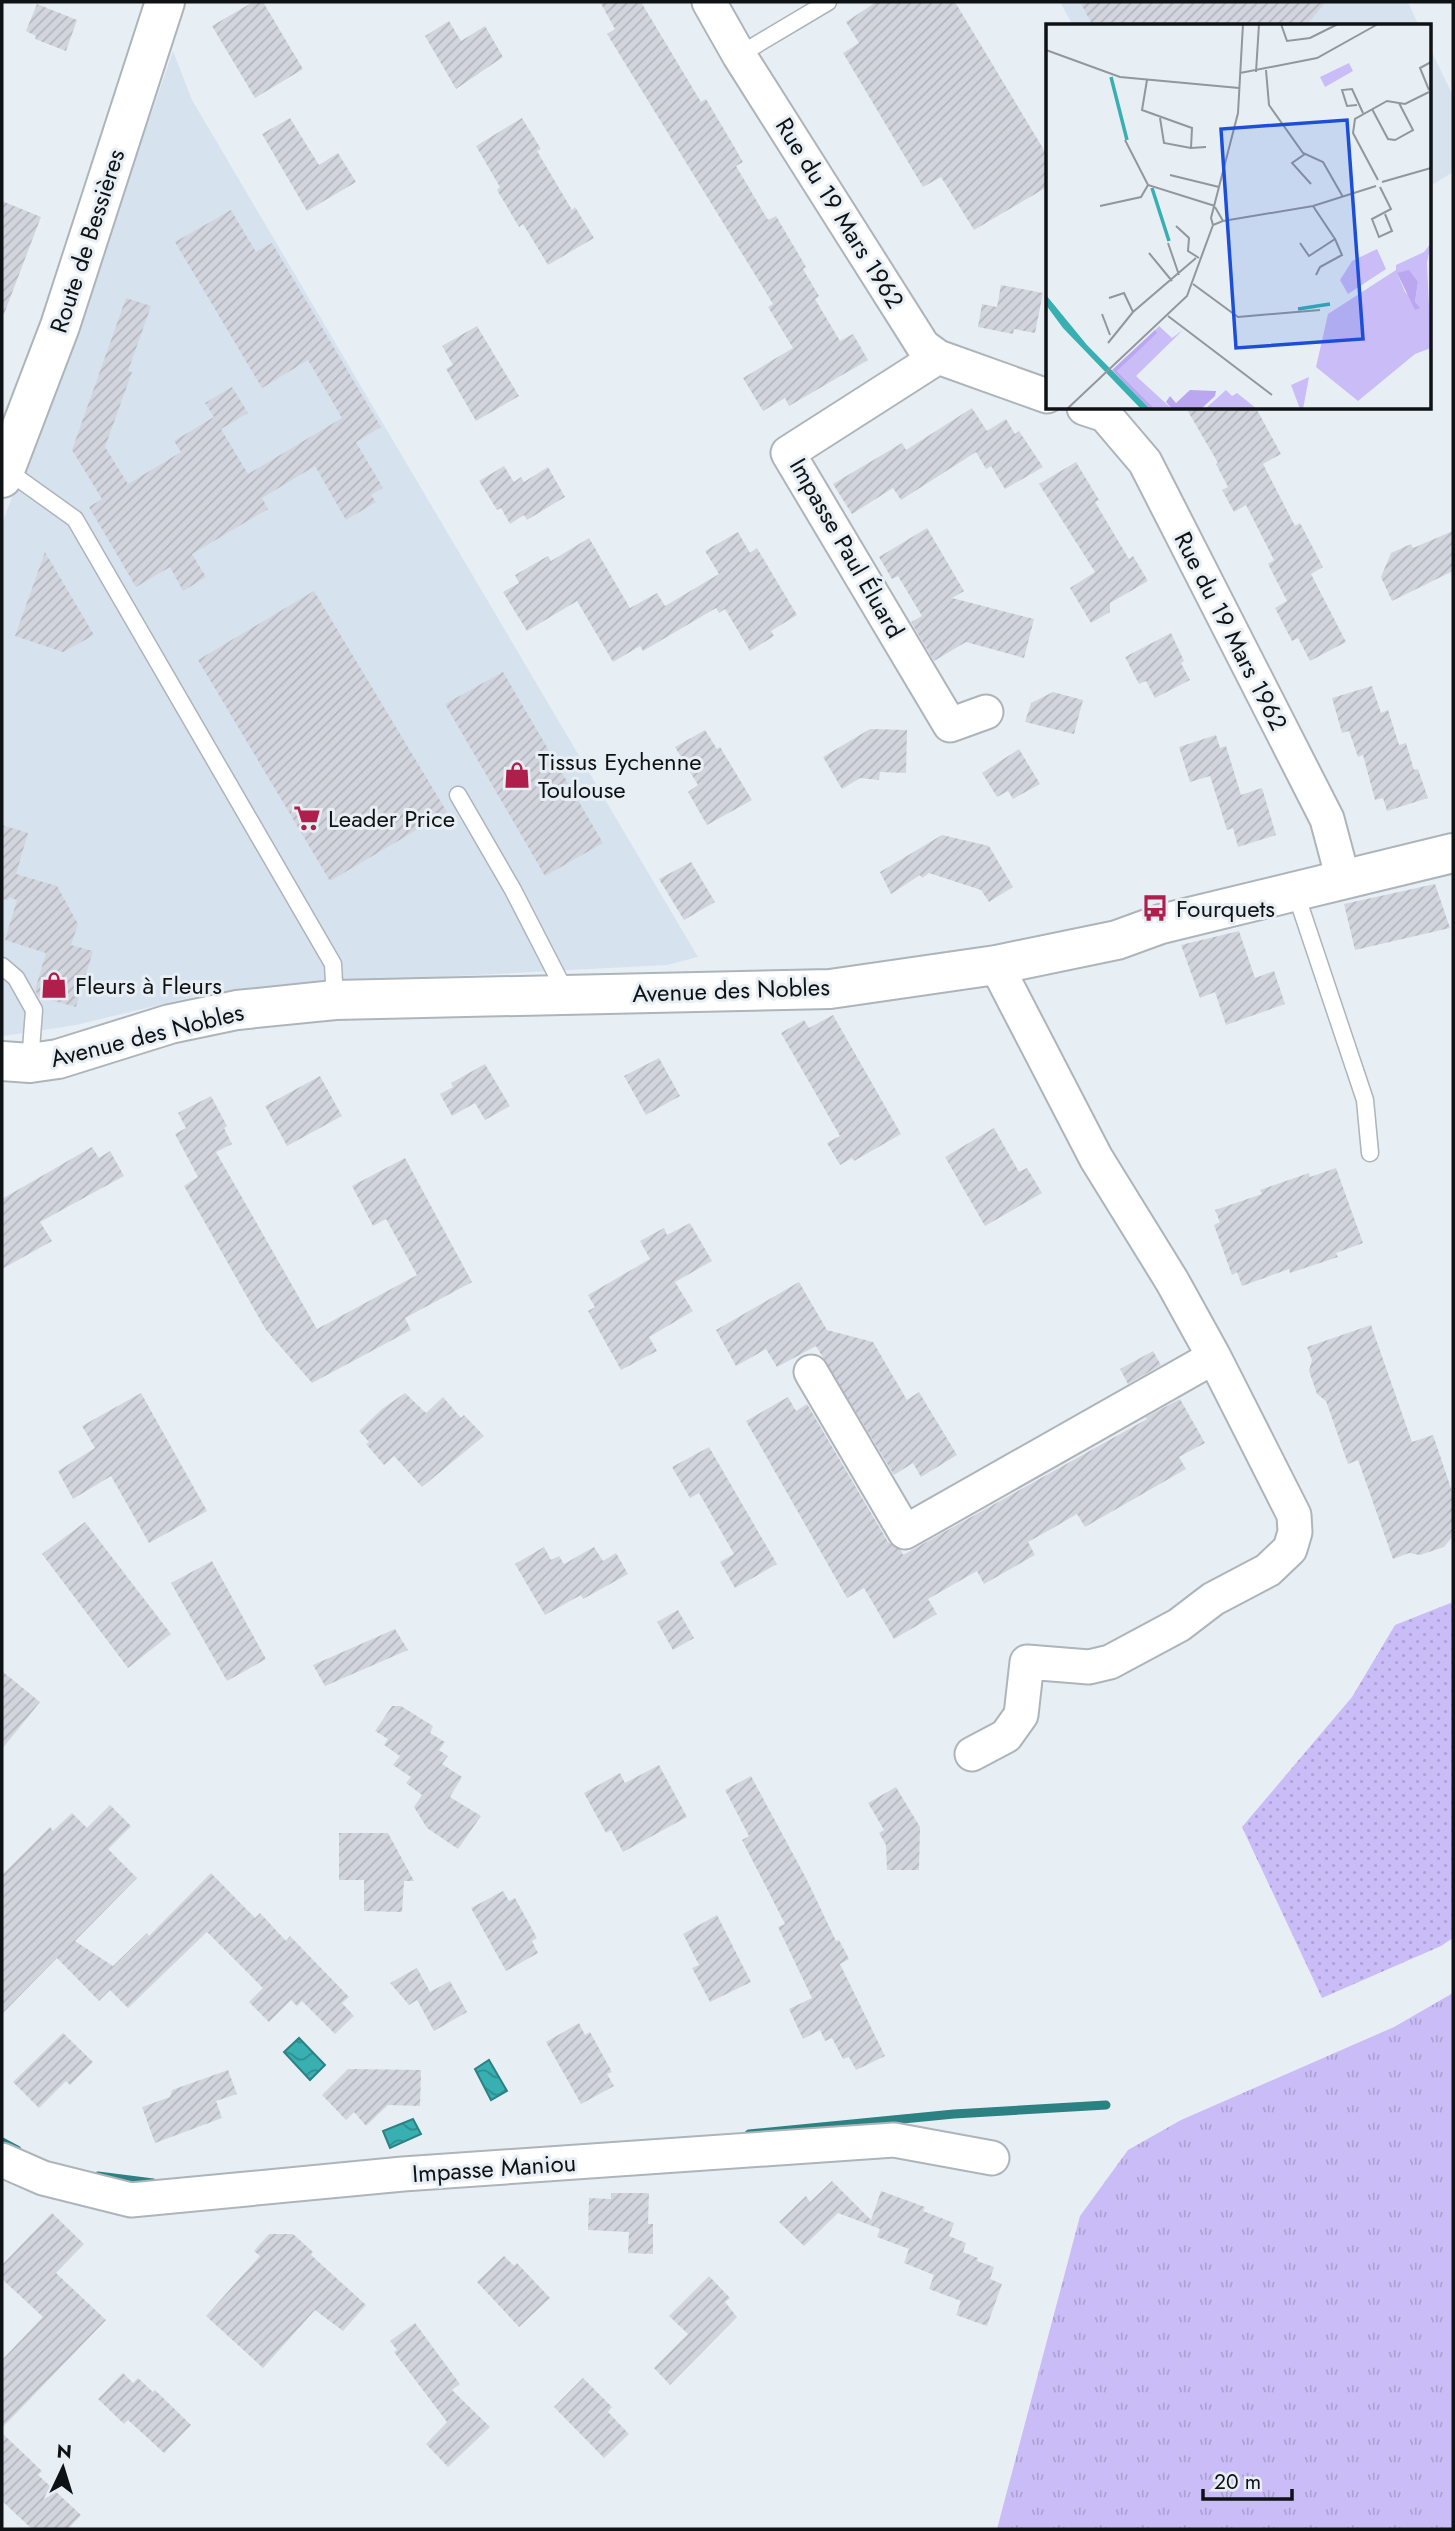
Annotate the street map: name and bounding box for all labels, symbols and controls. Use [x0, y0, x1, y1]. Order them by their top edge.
inset map [1046, 24, 1430, 410]
street label: Rue du 19 Mars 1962 [767, 111, 913, 315]
street label: Route de Bessières [41, 145, 133, 337]
street label: Impasse Paul Éluard [781, 451, 913, 645]
street label: Rue du 19 Mars 1962 [1166, 525, 1296, 737]
place label: Tissus Eychenne Toulouse [538, 744, 702, 807]
shop icon: Tissus Eychenne Toulouse [502, 760, 532, 790]
place label: Leader Price [328, 801, 455, 836]
supermarket icon: Leader Price [292, 803, 322, 833]
place label: Fourquets [1176, 891, 1275, 926]
bus stop icon: Fourquets [1140, 893, 1170, 923]
place label: Fleurs à Fleurs [75, 968, 222, 1003]
street label: Avenue des Nobles [632, 969, 830, 1011]
shop icon: Fleurs à Fleurs [39, 970, 69, 1000]
street label: Avenue des Nobles [47, 994, 247, 1076]
street label: Impasse Maniou [411, 2145, 577, 2191]
north arrow [28, 2433, 98, 2503]
text: N [56, 2438, 73, 2466]
scale bar [1203, 2458, 1292, 2502]
text: 20 m [1214, 2467, 1261, 2497]

